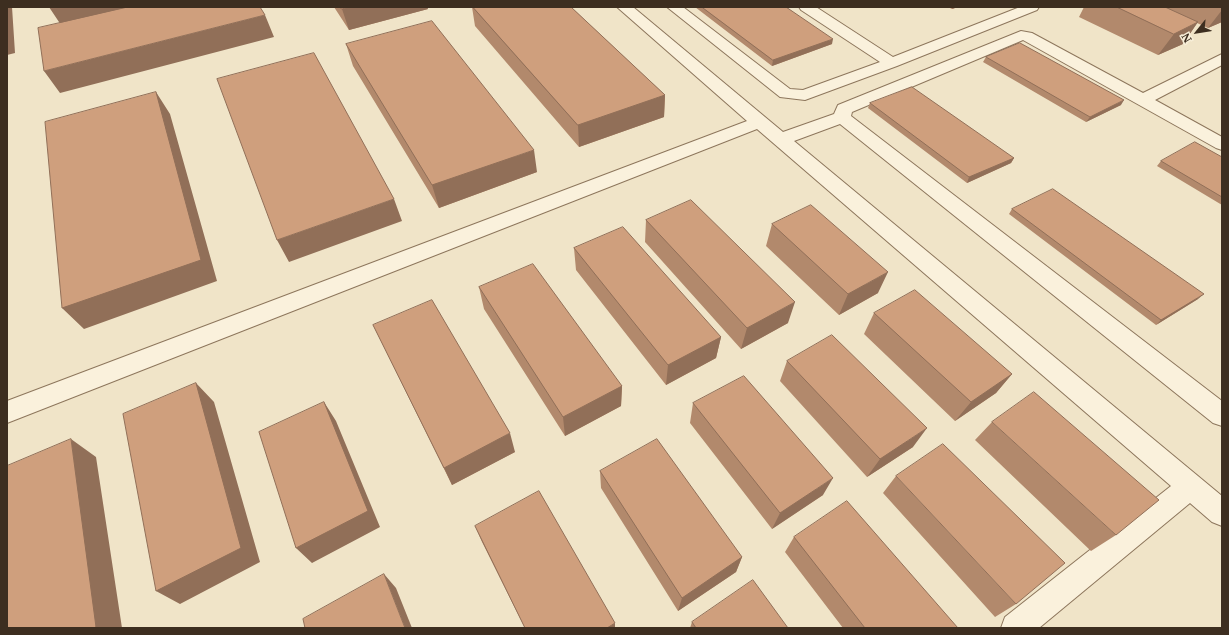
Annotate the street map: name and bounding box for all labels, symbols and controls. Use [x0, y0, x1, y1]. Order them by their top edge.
north arrow [1177, 12, 1217, 52]
text: N [1178, 31, 1195, 46]

